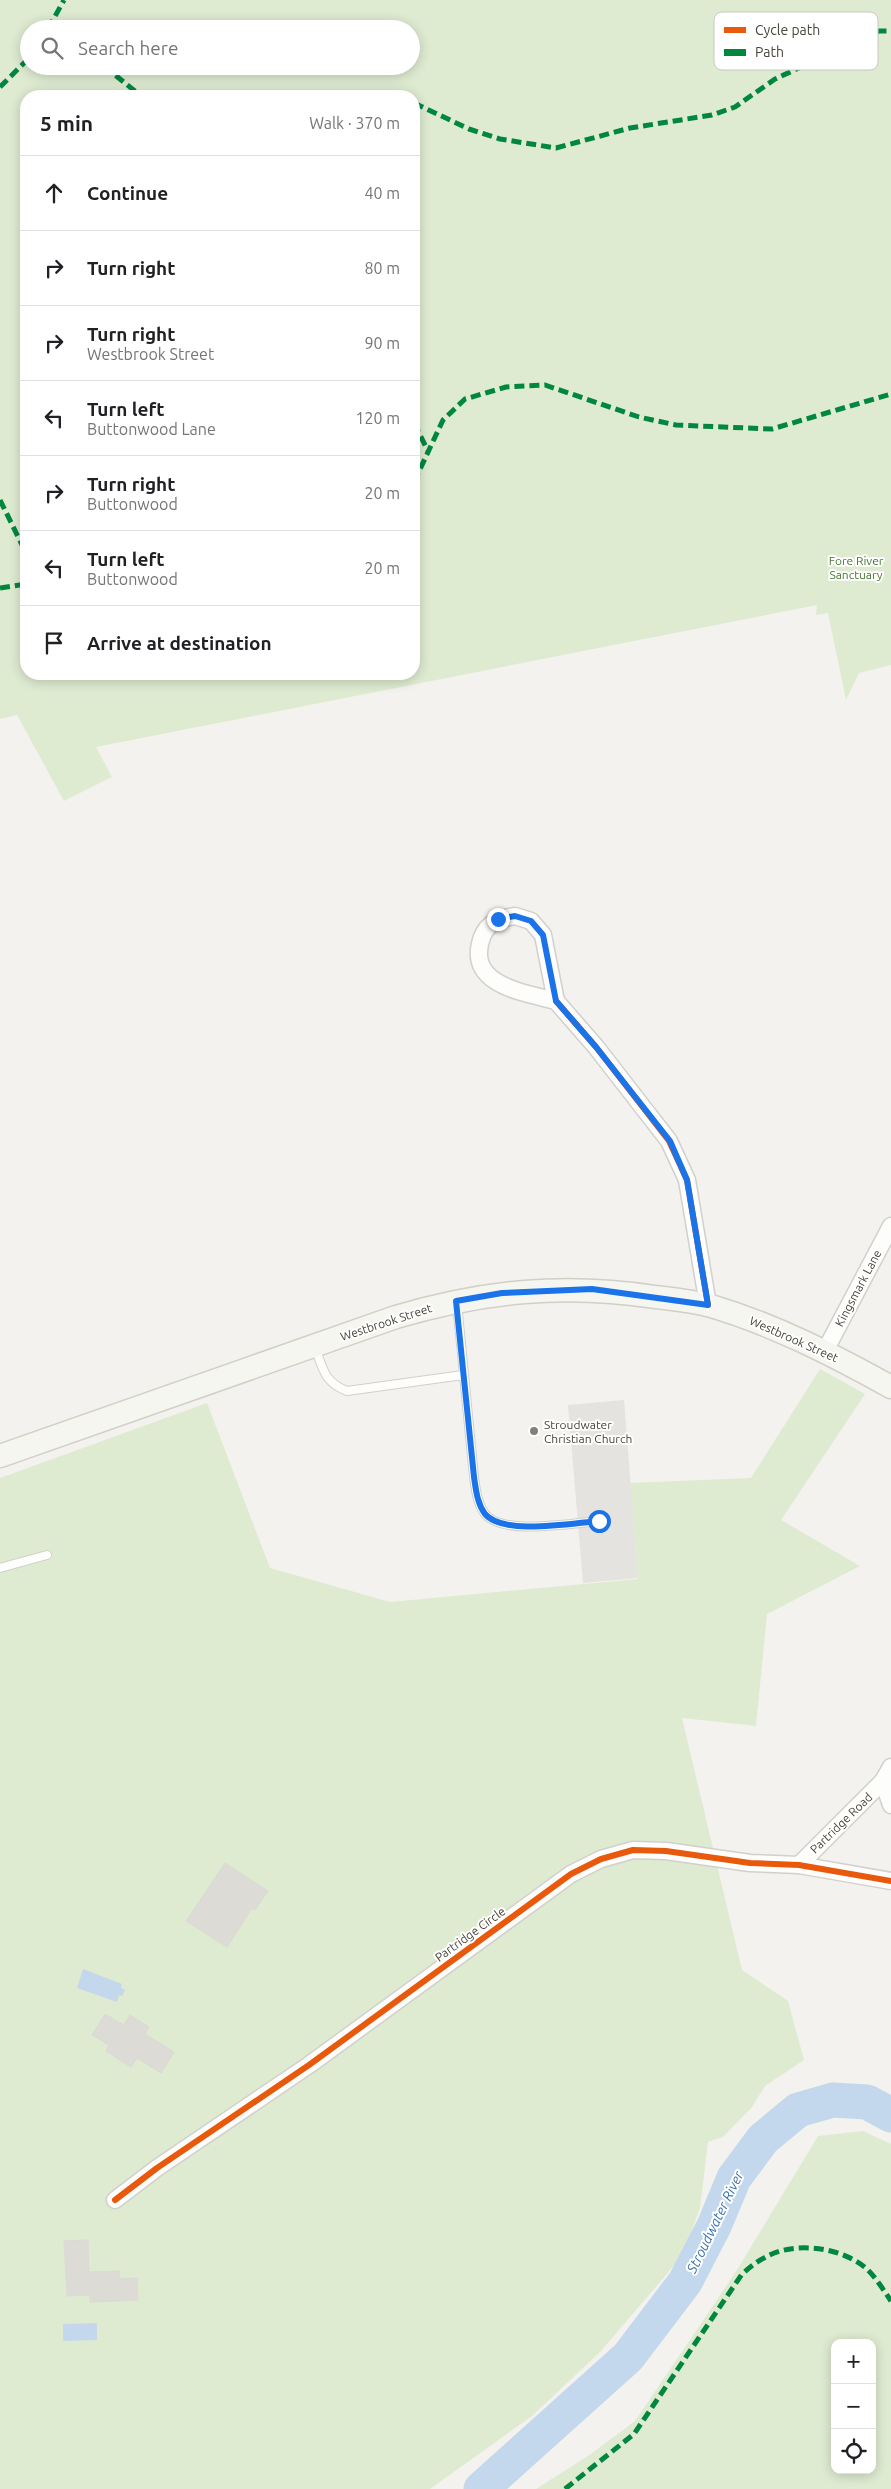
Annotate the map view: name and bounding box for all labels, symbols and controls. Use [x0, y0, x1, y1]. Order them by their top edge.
legend [714, 12, 878, 70]
search box [20, 20, 420, 75]
text: Cycle path [755, 22, 820, 38]
icon: search [38, 34, 66, 62]
text: Search here [78, 37, 178, 59]
text: Path [755, 44, 784, 60]
text: 5 min [40, 111, 93, 135]
text: Walk · 370 m [309, 114, 400, 132]
icon: ahead [40, 179, 68, 207]
text: Continue [87, 182, 168, 204]
text: 40 m [364, 184, 400, 202]
icon: right [40, 254, 68, 282]
text: Turn right [87, 257, 175, 279]
text: 80 m [364, 259, 400, 277]
text: Turn right [87, 323, 175, 345]
icon: right [40, 329, 68, 357]
text: 90 m [364, 334, 400, 352]
text: Westbrook Street [87, 345, 214, 363]
text: Turn left [87, 398, 165, 420]
icon: left [40, 404, 68, 432]
text: 120 m [355, 409, 400, 427]
text: Buttonwood Lane [87, 420, 216, 438]
text: Turn right [87, 473, 175, 495]
icon: right [40, 479, 68, 507]
text: 20 m [364, 484, 400, 502]
text: Buttonwood [87, 495, 178, 513]
text: Turn left [87, 548, 165, 570]
icon: left [40, 554, 68, 582]
park label: Fore River Sanctuary [829, 554, 884, 581]
text: 20 m [364, 559, 400, 577]
text: Buttonwood [87, 570, 178, 588]
icon: arrive [40, 629, 68, 657]
text: Arrive at destination [87, 632, 272, 654]
route end [487, 908, 510, 931]
street label: Kingsmark Lane [832, 1247, 884, 1329]
street label: Westbrook Street [339, 1301, 434, 1343]
street label: Westbrook Street [748, 1314, 840, 1364]
place label: Stroudwater Christian Church [544, 1418, 632, 1445]
marker: Stroudwater Christian Church [528, 1425, 540, 1437]
route start [588, 1510, 611, 1533]
street label: Partridge Road [807, 1790, 875, 1856]
street label: Partridge Circle [432, 1904, 508, 1964]
water label: Stroudwater River [683, 2168, 747, 2276]
map controls [831, 2339, 876, 2474]
button: + [831, 2339, 876, 2384]
button: − [831, 2384, 876, 2429]
button: locate [831, 2429, 876, 2474]

